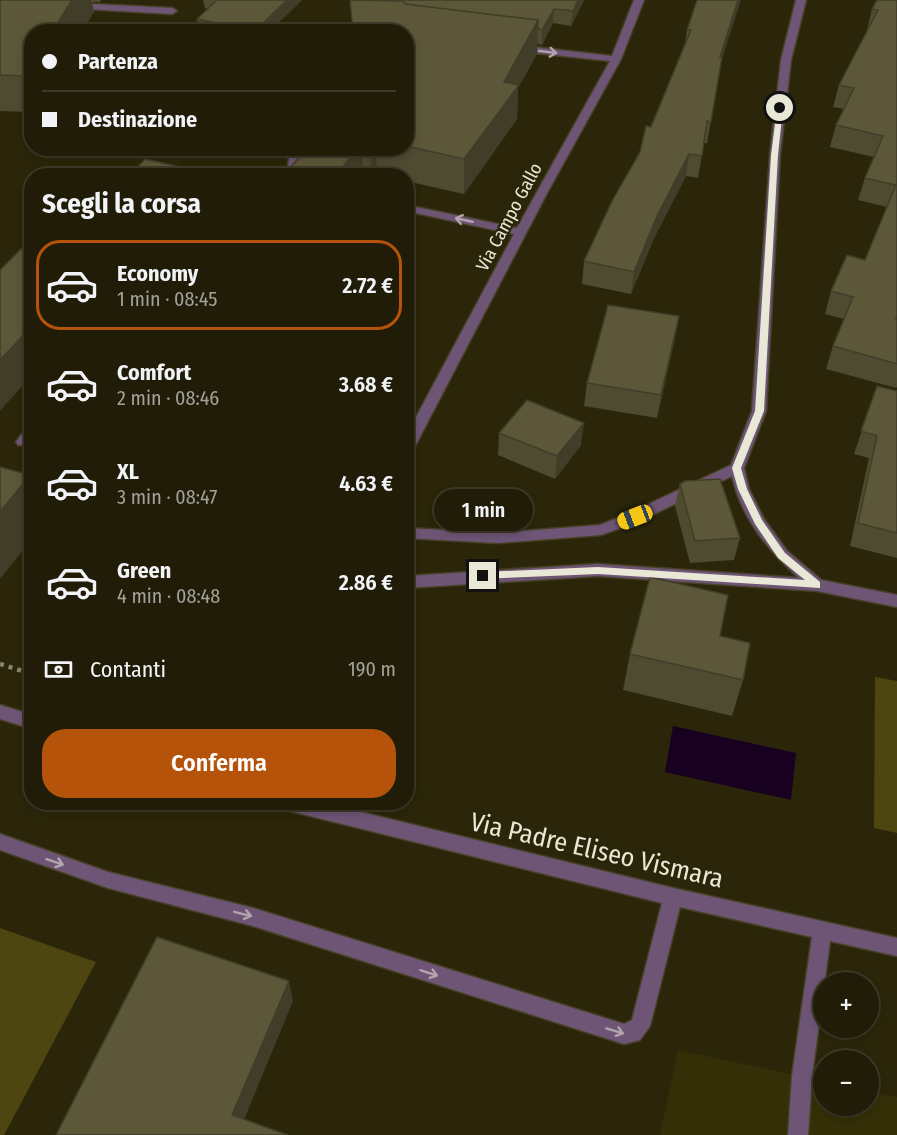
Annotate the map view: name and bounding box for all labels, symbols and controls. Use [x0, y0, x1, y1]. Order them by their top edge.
one-way arrow [537, 46, 557, 57]
text: Partenza [78, 48, 158, 75]
route start [766, 94, 793, 121]
text: Destinazione [78, 106, 197, 133]
street label: Via Campo Gallo [471, 159, 547, 275]
text: Scegli la corsa [42, 188, 201, 220]
one-way arrow [454, 214, 474, 225]
icon: car [45, 258, 99, 312]
text: Economy [117, 260, 198, 287]
text: 2.72 € [342, 272, 393, 299]
text: 1 min · 08:45 [117, 287, 217, 311]
icon: car [45, 357, 99, 411]
text: Comfort [117, 359, 191, 386]
text: 3.68 € [339, 371, 393, 398]
text: 2 min · 08:46 [117, 386, 219, 410]
icon: car [45, 456, 99, 510]
text: XL [117, 458, 139, 485]
text: 4.63 € [339, 470, 393, 497]
text: 3 min · 08:47 [117, 485, 217, 509]
callout: 1 min [434, 489, 532, 531]
text: 1 min [462, 498, 505, 522]
car [615, 502, 655, 532]
icon: car [45, 555, 99, 609]
text: Green [117, 557, 171, 584]
route end [469, 562, 496, 589]
text: 2.86 € [339, 569, 393, 596]
text: 4 min · 08:48 [117, 584, 220, 608]
icon: cash [42, 653, 75, 686]
text: Contanti [90, 656, 166, 683]
text: 190 m [348, 657, 396, 681]
button: Conferma [42, 729, 396, 798]
street label: Via Padre Eliseo Vismara [467, 806, 726, 895]
one-way arrow [45, 857, 64, 868]
one-way arrow [233, 909, 252, 920]
one-way arrow [419, 968, 438, 979]
map controls [813, 972, 879, 1116]
button: + [813, 972, 879, 1038]
one-way arrow [605, 1026, 624, 1037]
button: − [813, 1050, 879, 1116]

